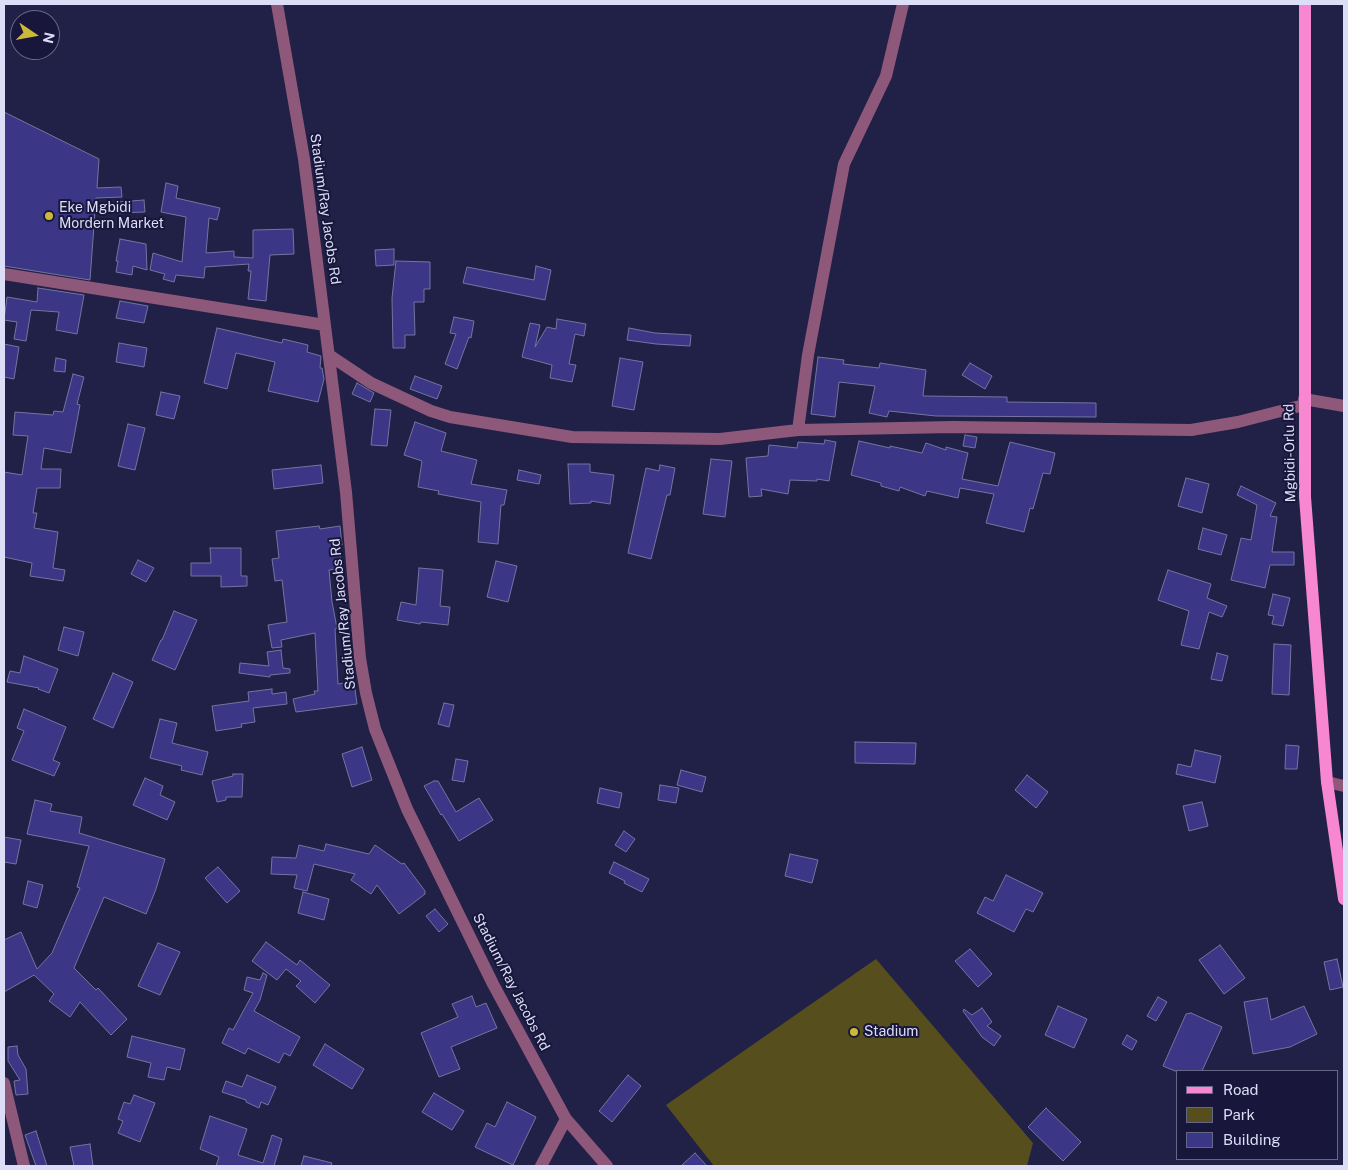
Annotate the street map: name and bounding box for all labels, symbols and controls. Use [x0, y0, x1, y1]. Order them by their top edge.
north arrow [10, 10, 60, 60]
text: N [40, 31, 58, 45]
street label: Stadium/Ray Jacobs Rd [306, 132, 344, 286]
place label: Eke Mgbidi Mordern Market [59, 200, 164, 232]
marker: Eke Mgbidi Mordern Market [43, 210, 55, 222]
street label: Mgbidi-Orlu Rd [1281, 403, 1299, 503]
street label: Stadium/Ray Jacobs Rd [327, 537, 359, 691]
street label: Stadium/Ray Jacobs Rd [469, 910, 553, 1054]
place label: Stadium [864, 1024, 918, 1040]
marker: Stadium [848, 1026, 860, 1038]
legend [1176, 1070, 1338, 1160]
text: Road [1223, 1081, 1259, 1098]
text: Park [1223, 1106, 1255, 1123]
text: Building [1223, 1131, 1281, 1148]

